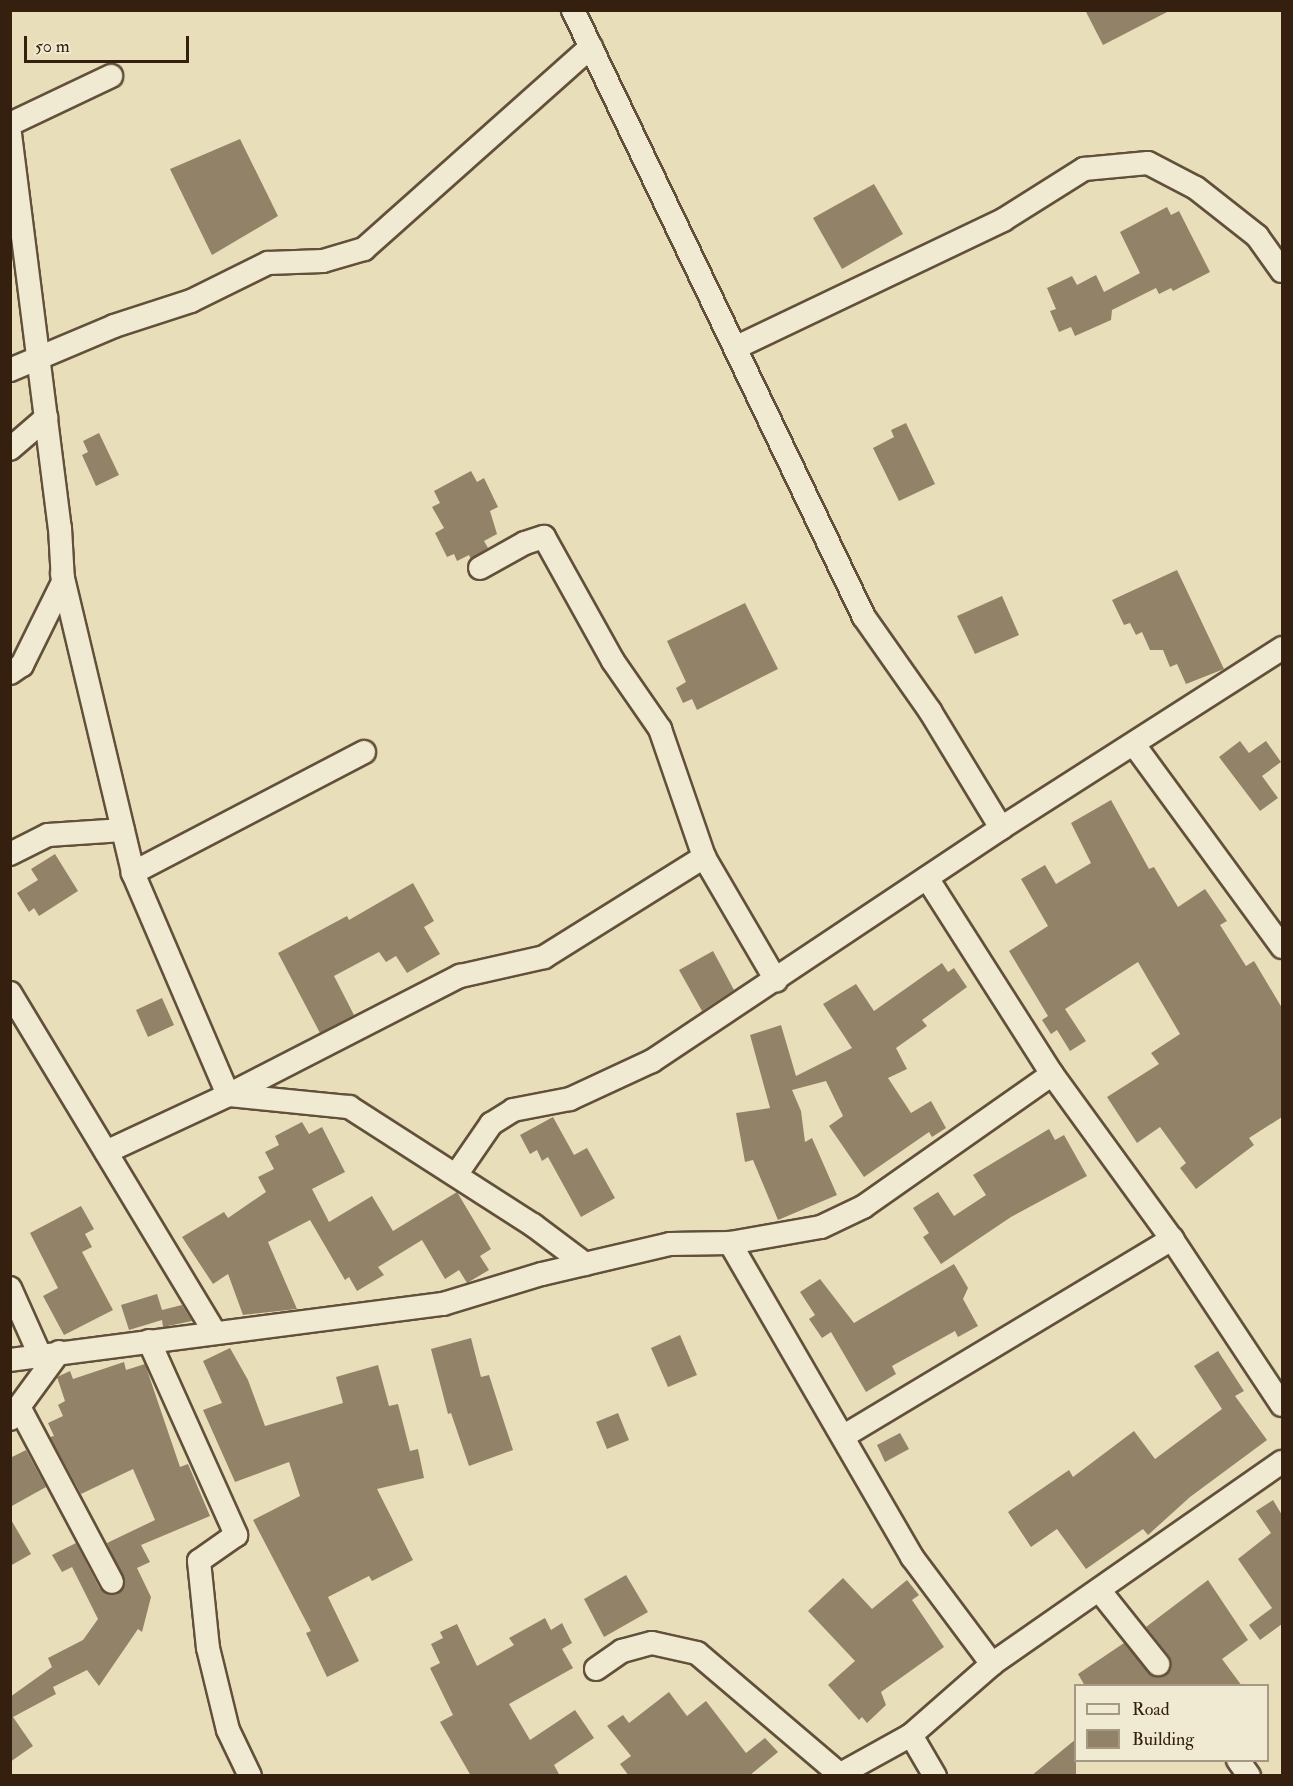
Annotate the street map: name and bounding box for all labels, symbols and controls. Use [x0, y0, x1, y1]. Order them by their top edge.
scale bar [27, 24, 192, 62]
text: 50 m [35, 35, 70, 58]
legend [1074, 1684, 1269, 1762]
text: Road [1132, 1698, 1170, 1721]
text: Building [1132, 1728, 1194, 1751]

